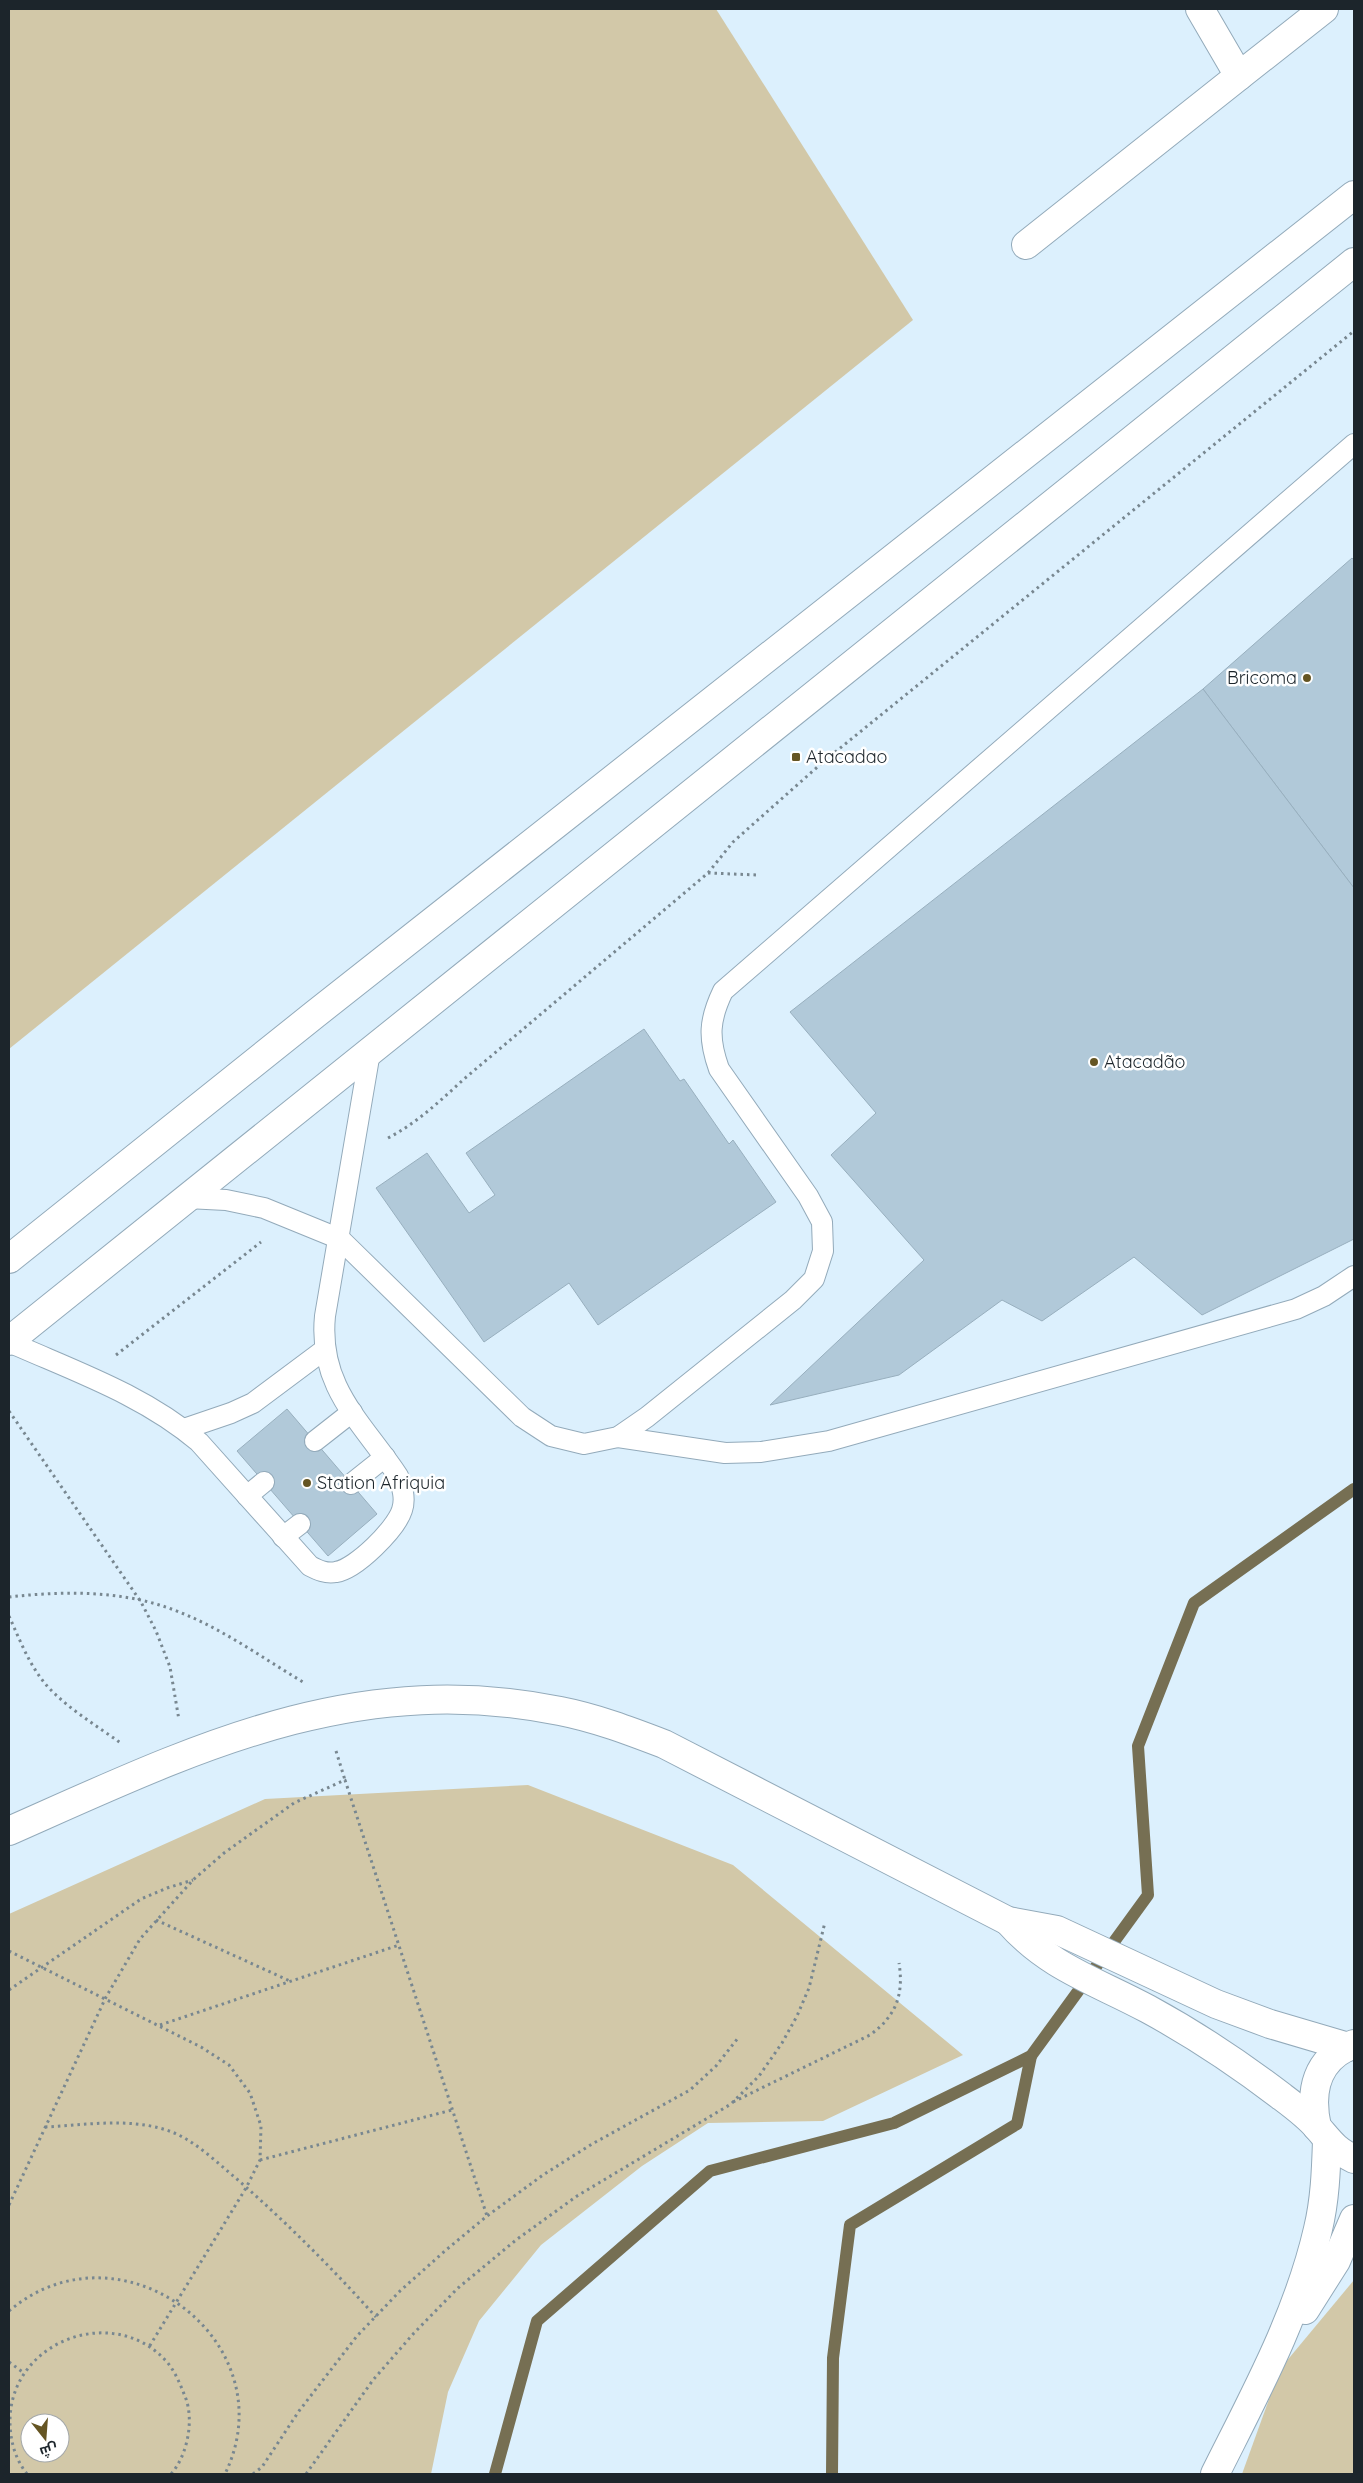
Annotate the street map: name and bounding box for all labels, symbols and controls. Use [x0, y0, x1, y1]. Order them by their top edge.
place label: Bricoma [1227, 666, 1297, 689]
marker: Bricoma [1301, 672, 1313, 684]
place label: Atacadao [806, 745, 888, 768]
marker: Atacadao [790, 751, 802, 763]
place label: Atacadão [1104, 1050, 1186, 1073]
marker: Atacadão [1088, 1056, 1100, 1068]
place label: Station Afriquia [317, 1471, 445, 1494]
marker: Station Afriquia [301, 1477, 313, 1489]
north arrow [20, 2413, 70, 2463]
text: ش [38, 2439, 60, 2462]

